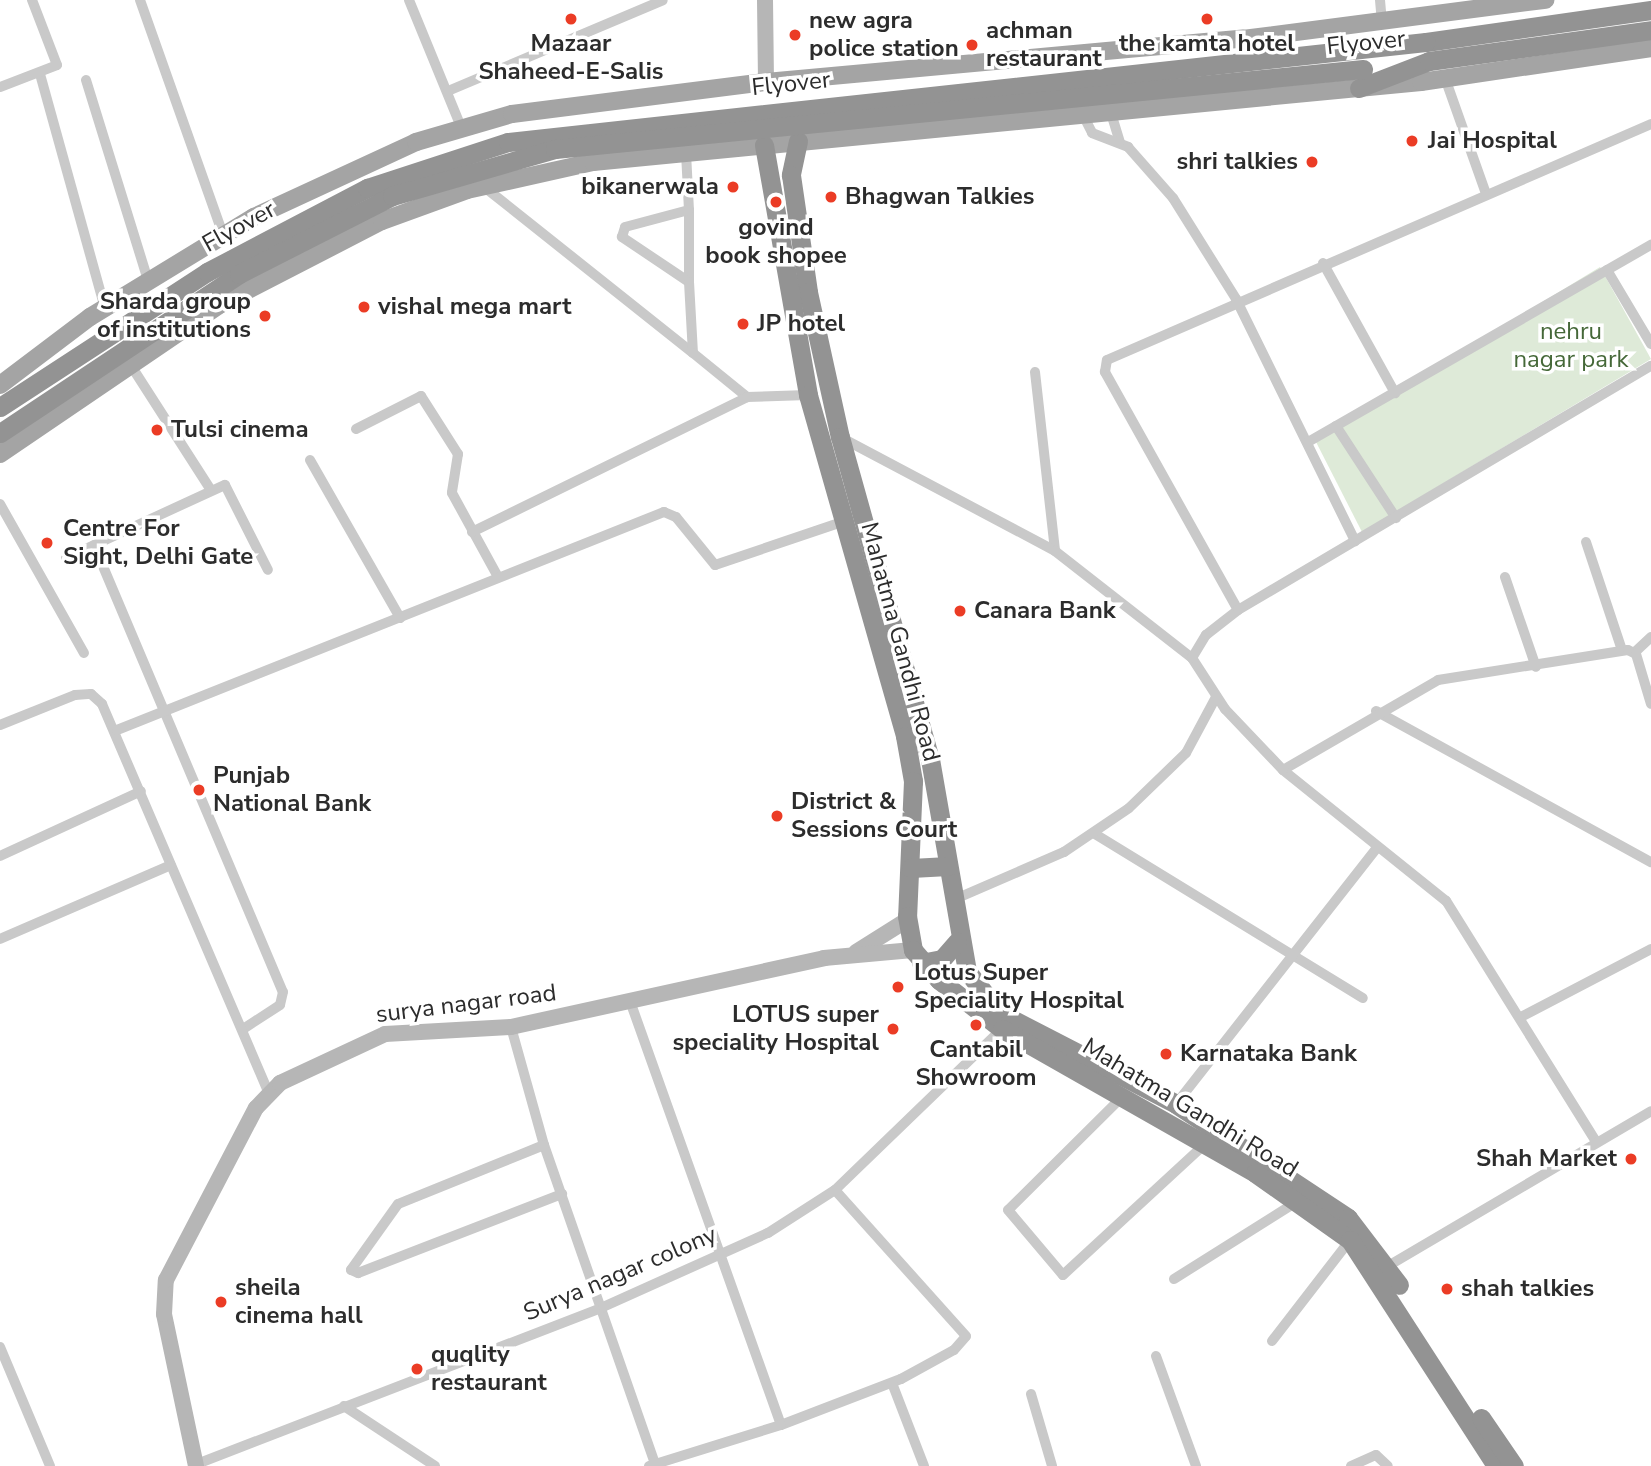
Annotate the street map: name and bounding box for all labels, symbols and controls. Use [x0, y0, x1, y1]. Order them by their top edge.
place label: new agra police station [809, 7, 959, 63]
marker: Mazaar Shaheed-E-Salis [563, 11, 579, 27]
marker: the kamta hotel [1199, 11, 1215, 27]
place label: achman restaurant [986, 17, 1102, 73]
street label: Flyover [1325, 25, 1407, 61]
marker: new agra police station [787, 27, 803, 43]
place label: Mazaar Shaheed-E-Salis [478, 30, 664, 86]
place label: the kamta hotel [1119, 30, 1295, 58]
marker: achman restaurant [964, 37, 980, 53]
street label: Flyover [750, 66, 832, 102]
place label: Jai Hospital [1428, 127, 1557, 155]
marker: Jai Hospital [1402, 131, 1422, 151]
place label: shri talkies [1177, 148, 1298, 176]
marker: shri talkies [1304, 154, 1320, 170]
place label: bikanerwala [581, 173, 719, 201]
marker: bikanerwala [725, 179, 741, 195]
place label: Bhagwan Talkies [845, 183, 1035, 211]
marker: Bhagwan Talkies [823, 189, 839, 205]
marker: govind book shopee [768, 194, 784, 210]
street label: Flyover [198, 195, 280, 259]
place label: govind book shopee [705, 214, 847, 270]
place label: Sharda group of institutions [97, 288, 251, 344]
place label: vishal mega mart [378, 293, 571, 321]
marker: vishal mega mart [356, 299, 372, 315]
marker: Sharda group of institutions [257, 308, 273, 324]
place label: JP hotel [757, 310, 845, 338]
marker: JP hotel [735, 316, 751, 332]
park label: nehru nagar park [1513, 318, 1629, 374]
place label: Tulsi cinema [171, 416, 309, 444]
marker: Tulsi cinema [149, 422, 165, 438]
place label: Centre For Sight, Delhi Gate [63, 515, 253, 571]
street label: Mahatma Gandhi Road [854, 519, 946, 765]
marker: Centre For Sight, Delhi Gate [37, 533, 57, 553]
place label: Canara Bank [974, 597, 1116, 625]
marker: Canara Bank [952, 603, 968, 619]
place label: Punjab National Bank [213, 762, 371, 818]
marker: Punjab National Bank [191, 782, 207, 798]
place label: District & Sessions Court [791, 788, 957, 844]
marker: District & Sessions Court [769, 808, 785, 824]
place label: Lotus Super Speciality Hospital [914, 959, 1124, 1015]
marker: Lotus Super Speciality Hospital [888, 977, 908, 997]
street label: surya nagar road [374, 979, 558, 1029]
place label: LOTUS super speciality Hospital [672, 1001, 879, 1057]
marker: Cantabil Showroom [968, 1017, 984, 1033]
marker: LOTUS super speciality Hospital [885, 1021, 901, 1037]
street label: Mahatma Gandhi Road [1077, 1032, 1303, 1184]
place label: Cantabil Showroom [915, 1036, 1037, 1092]
place label: Karnataka Bank [1180, 1040, 1357, 1068]
marker: Karnataka Bank [1158, 1046, 1174, 1062]
place label: Shah Market [1476, 1145, 1617, 1173]
marker: Shah Market [1623, 1151, 1639, 1167]
street label: Surya nagar colony [519, 1220, 721, 1328]
place label: sheila cinema hall [235, 1274, 363, 1330]
place label: shah talkies [1461, 1275, 1594, 1303]
marker: shah talkies [1439, 1281, 1455, 1297]
marker: sheila cinema hall [213, 1294, 229, 1310]
place label: quqlity restaurant [431, 1341, 547, 1397]
marker: quqlity restaurant [409, 1361, 425, 1377]

